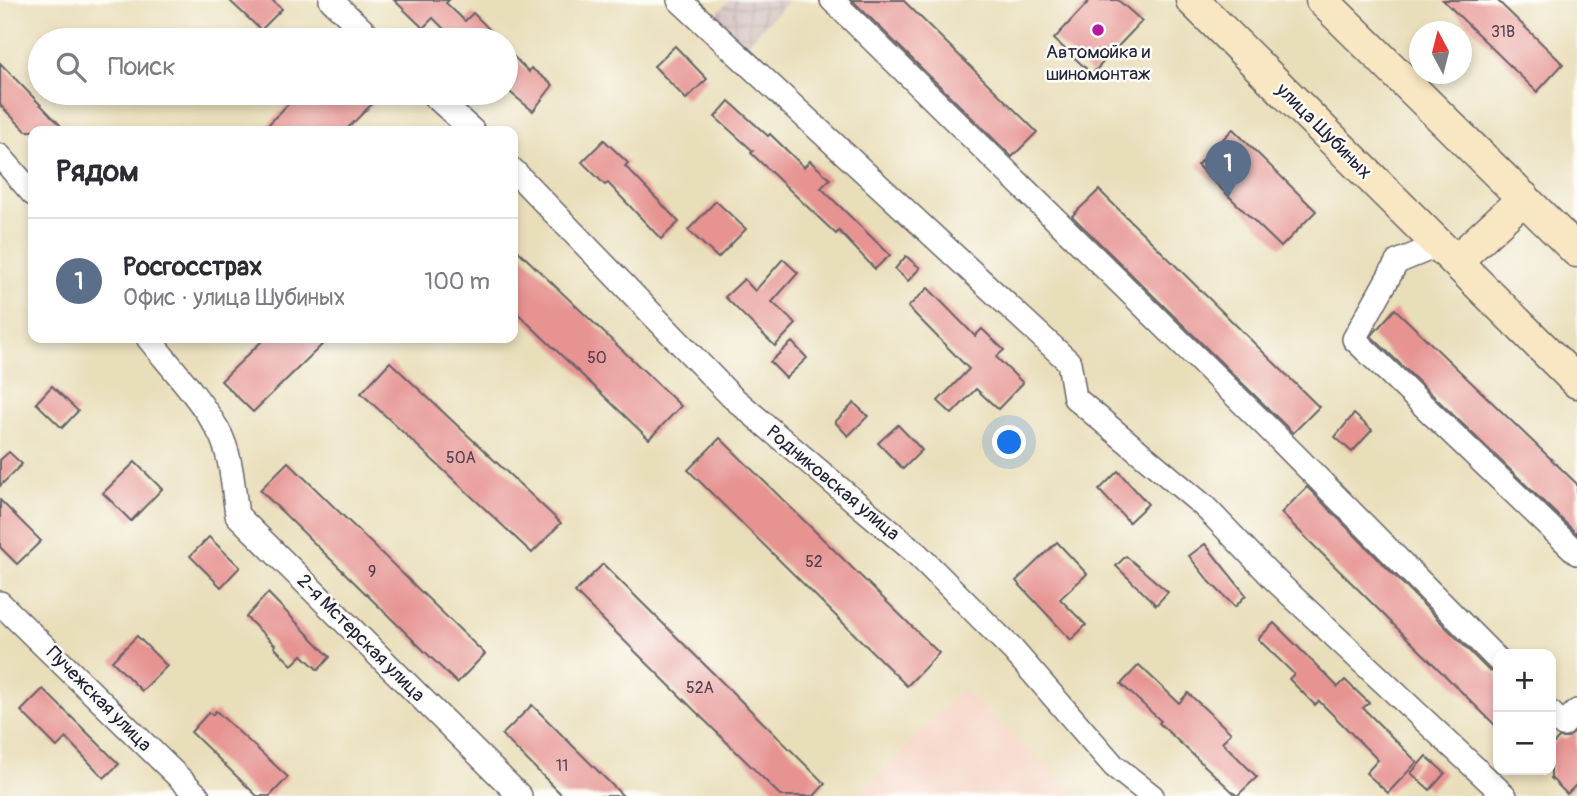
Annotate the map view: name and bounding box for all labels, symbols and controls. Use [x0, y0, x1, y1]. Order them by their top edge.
north arrow [1409, 21, 1472, 84]
marker: Автомойка и шиномонтаж [1090, 22, 1106, 38]
house number: 31В [1491, 22, 1515, 42]
search box [28, 28, 518, 105]
place label: Автомойка и шиномонтаж [1046, 40, 1151, 86]
icon: search [52, 48, 90, 86]
text: Поиск [108, 51, 176, 83]
street label: улица Шубиных [1270, 77, 1377, 184]
pin: 1 [1205, 140, 1251, 198]
text: Рядом [56, 153, 139, 190]
text: Росгосстрах [123, 251, 262, 283]
text: 1 [75, 267, 84, 296]
text: 100 m [424, 267, 490, 296]
text: Офис · улица Шубиных [123, 283, 345, 312]
house number: 50 [587, 348, 607, 368]
street label: Родниковская улица [761, 420, 905, 546]
your location [992, 425, 1026, 459]
house number: 50А [446, 448, 476, 468]
house number: 52 [805, 552, 823, 572]
house number: 9 [368, 562, 376, 582]
street label: 2-я Мстерская улица [292, 569, 430, 707]
street label: Пучежская улица [41, 641, 157, 757]
map controls [1493, 649, 1556, 775]
button: + [1493, 649, 1556, 712]
house number: 52А [686, 678, 714, 698]
button: − [1493, 712, 1556, 775]
house number: 11 [556, 756, 568, 776]

